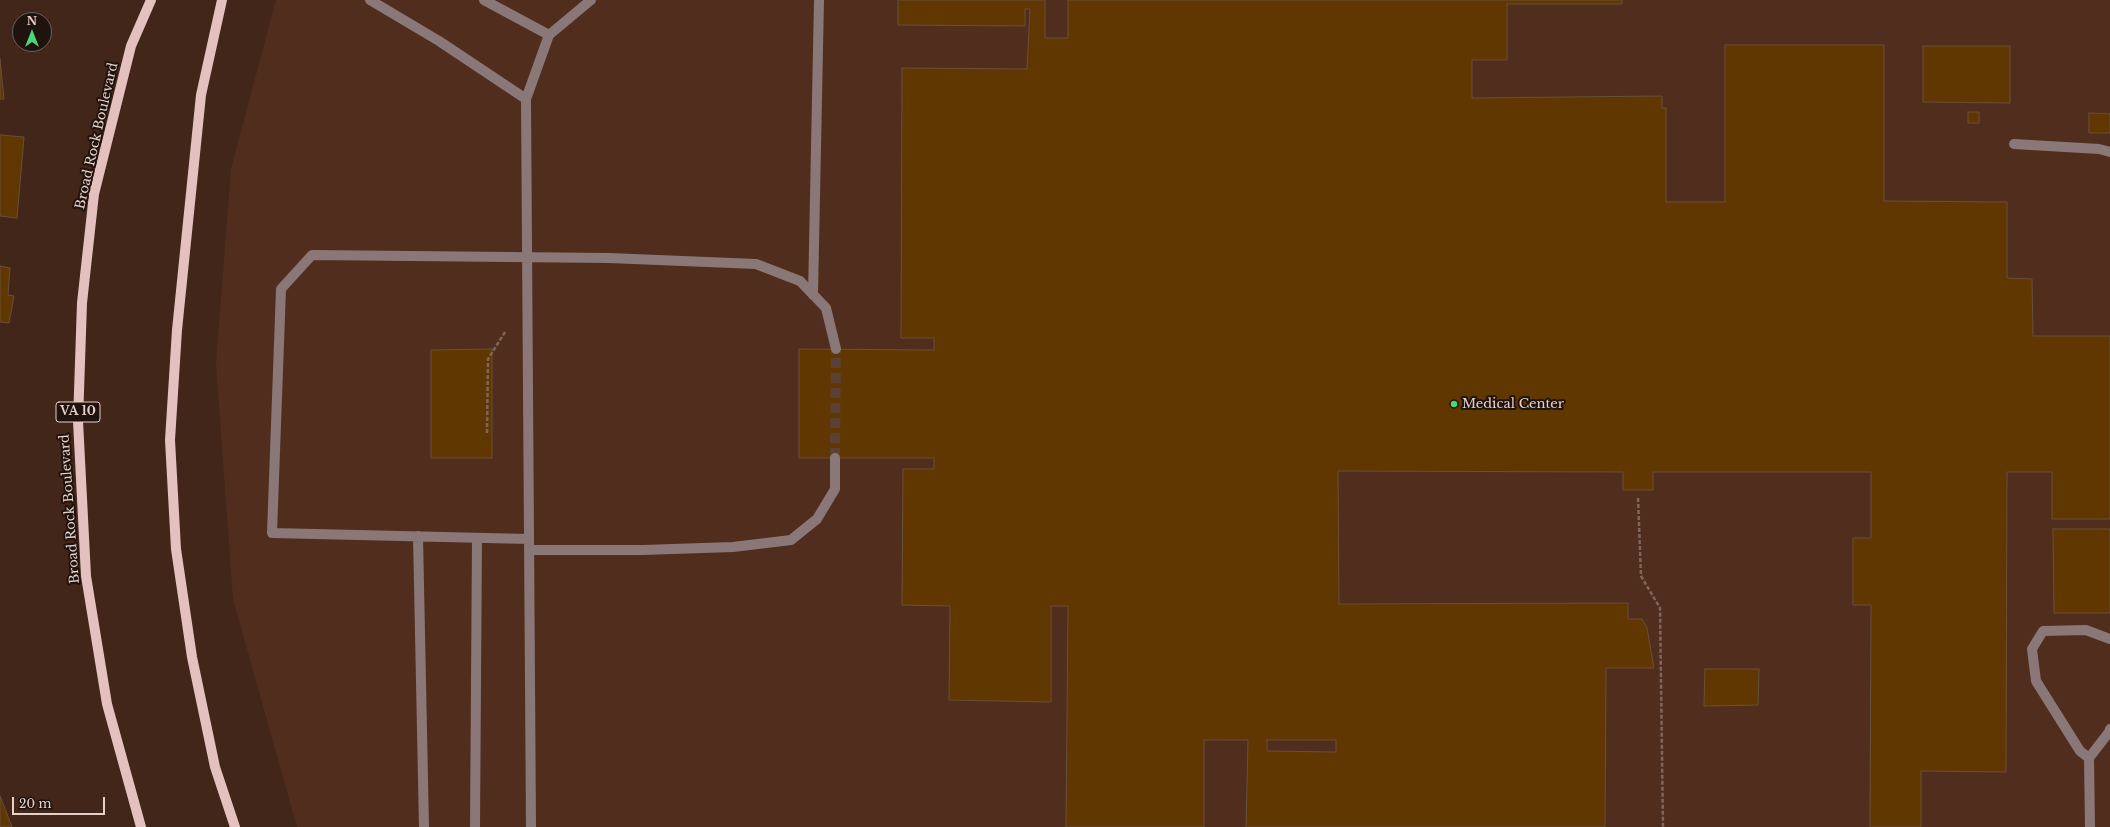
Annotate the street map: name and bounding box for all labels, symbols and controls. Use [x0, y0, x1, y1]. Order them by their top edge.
north arrow [12, 12, 52, 52]
text: N [27, 14, 37, 28]
street label: Broad Rock Boulevard [73, 61, 121, 211]
place label: Medical Center [1462, 396, 1564, 412]
marker: Medical Center [1449, 399, 1459, 409]
road number: VA 10 [56, 402, 100, 422]
street label: Broad Rock Boulevard [57, 434, 83, 584]
scale bar [14, 789, 107, 815]
text: 20 m [19, 796, 51, 811]

